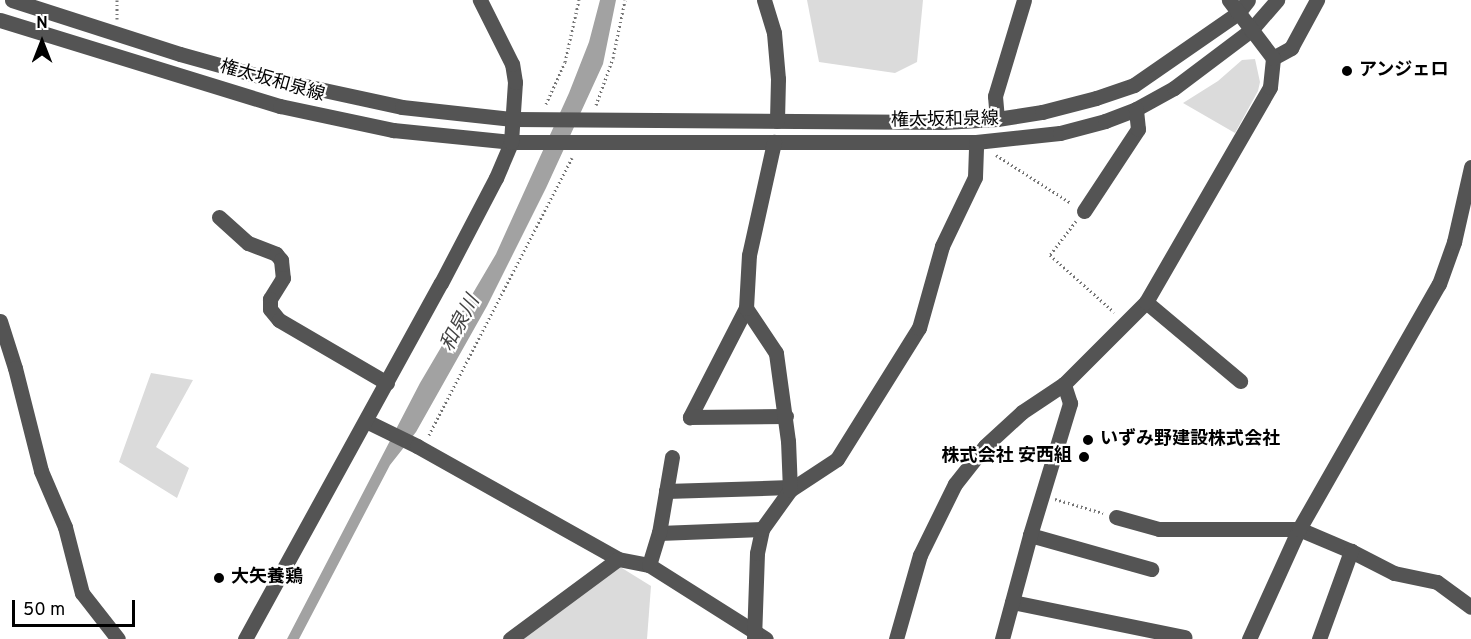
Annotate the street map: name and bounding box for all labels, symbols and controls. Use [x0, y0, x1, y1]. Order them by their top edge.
north arrow [12, 12, 72, 72]
text: N [36, 14, 48, 34]
street label: 権太坂和泉線 [217, 57, 327, 107]
place label: アンジェロ [1359, 60, 1449, 82]
marker: アンジェロ [1340, 64, 1354, 78]
street label: 権太坂和泉線 [891, 109, 999, 133]
water label: 和泉川 [436, 292, 486, 356]
place label: いずみ野建設株式会社 [1100, 429, 1280, 451]
marker: いずみ野建設株式会社 [1081, 433, 1095, 447]
place label: 株式会社 安西組 [942, 446, 1072, 468]
marker: 株式会社 安西組 [1077, 450, 1091, 464]
place label: 大矢養鶏 [231, 567, 303, 589]
marker: 大矢養鶏 [212, 571, 226, 585]
scale bar [15, 588, 138, 626]
text: 50 m [23, 599, 65, 622]

